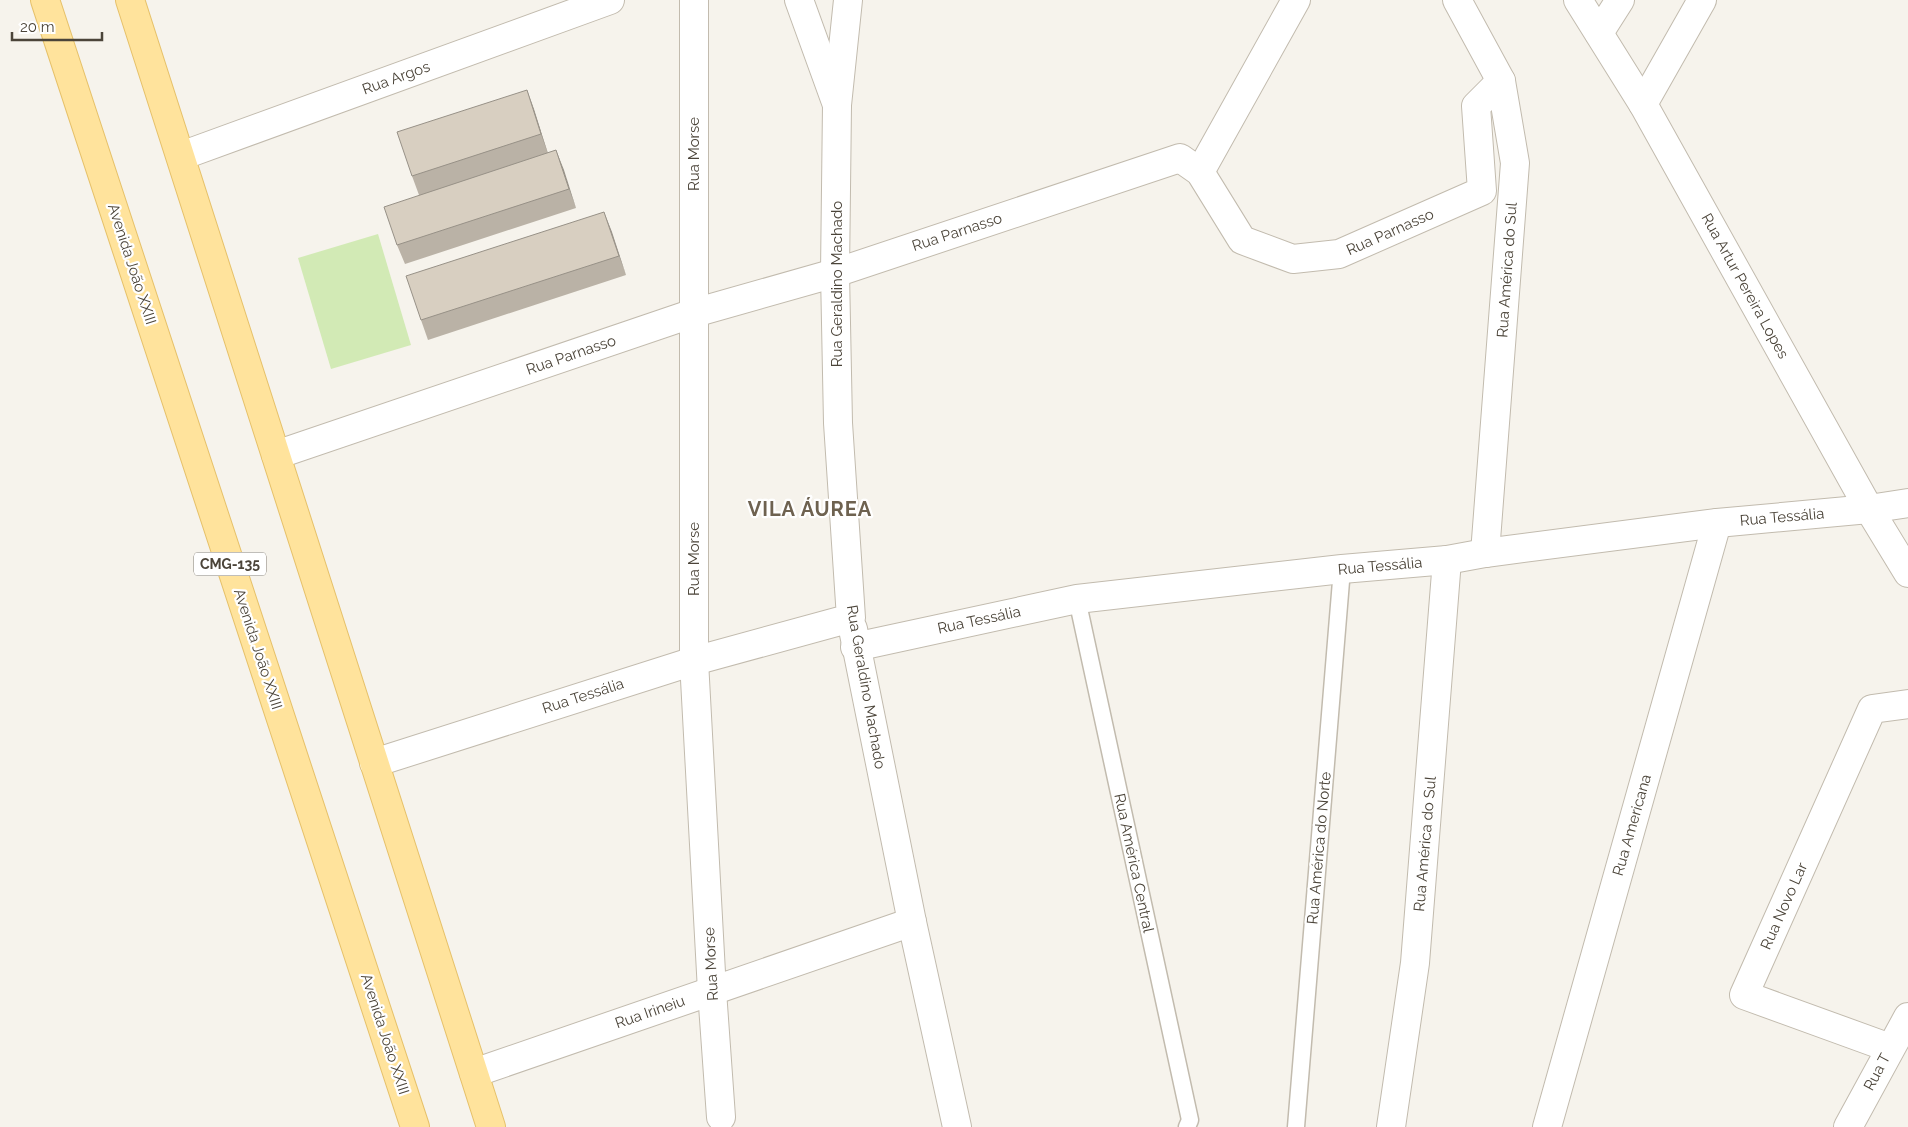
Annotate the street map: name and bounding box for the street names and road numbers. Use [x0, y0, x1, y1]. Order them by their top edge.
street label: Rua Argos [360, 57, 432, 99]
street label: Rua Morse [685, 117, 703, 191]
street label: Avenida João XXIII [104, 201, 160, 327]
street label: Rua Geraldino Machado [828, 201, 846, 367]
street label: Rua América do Sul [1493, 201, 1521, 338]
street label: Rua Parnasso [1344, 205, 1436, 259]
street label: Rua Parnasso [910, 209, 1004, 255]
street label: Rua Artur Pereira Lopes [1698, 210, 1792, 362]
street label: Rua Parnasso [524, 331, 618, 379]
street label: Rua Tessália [1739, 504, 1825, 530]
street label: Rua Morse [685, 522, 703, 596]
road number: CMG-135 [194, 552, 266, 576]
street label: Rua Tessália [1337, 553, 1423, 579]
street label: Avenida João XXIII [230, 586, 286, 712]
street label: Rua Tessália [936, 602, 1022, 638]
street label: Rua Geraldino Machado [843, 604, 889, 771]
street label: Rua Tessália [540, 674, 626, 718]
street label: Rua América do Norte [1303, 771, 1335, 925]
street label: Rua Americana [1609, 772, 1655, 878]
street label: Rua América do Sul [1410, 775, 1440, 912]
street label: Rua América Central [1110, 792, 1158, 935]
street label: Rua Novo Lar [1757, 859, 1812, 952]
street label: Rua Morse [700, 926, 722, 1001]
street label: Avenida João XXIII [357, 971, 413, 1097]
street label: Rua Irineiu [613, 992, 687, 1032]
street label: Rua T [1860, 1050, 1894, 1094]

